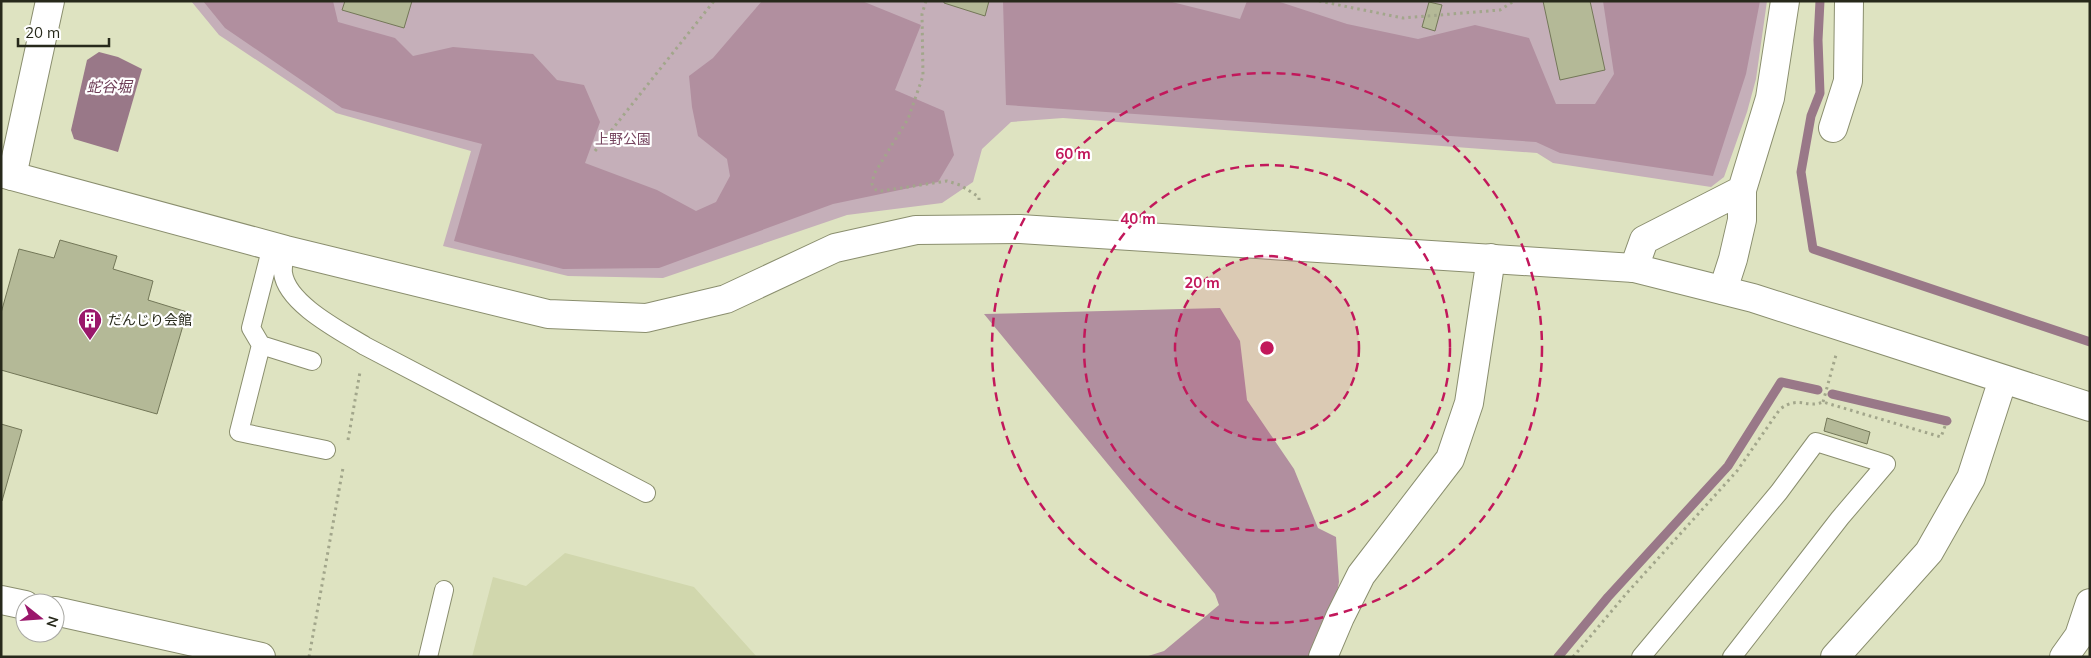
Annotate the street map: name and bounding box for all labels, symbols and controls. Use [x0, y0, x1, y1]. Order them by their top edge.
scale bar [18, 15, 109, 47]
text: 20 m [25, 23, 60, 42]
water label: 蛇谷堀 [86, 77, 133, 96]
park label: 上野公園 [595, 130, 651, 148]
text: 60 m [1055, 144, 1091, 163]
text: 40 m [1120, 209, 1156, 228]
text: 20 m [1184, 273, 1220, 292]
building icon: だんじり会館 [77, 307, 103, 341]
place label: だんじり会館 [108, 311, 192, 329]
centre of rings [1258, 339, 1276, 357]
north arrow [15, 593, 65, 643]
text: N [42, 614, 63, 629]

